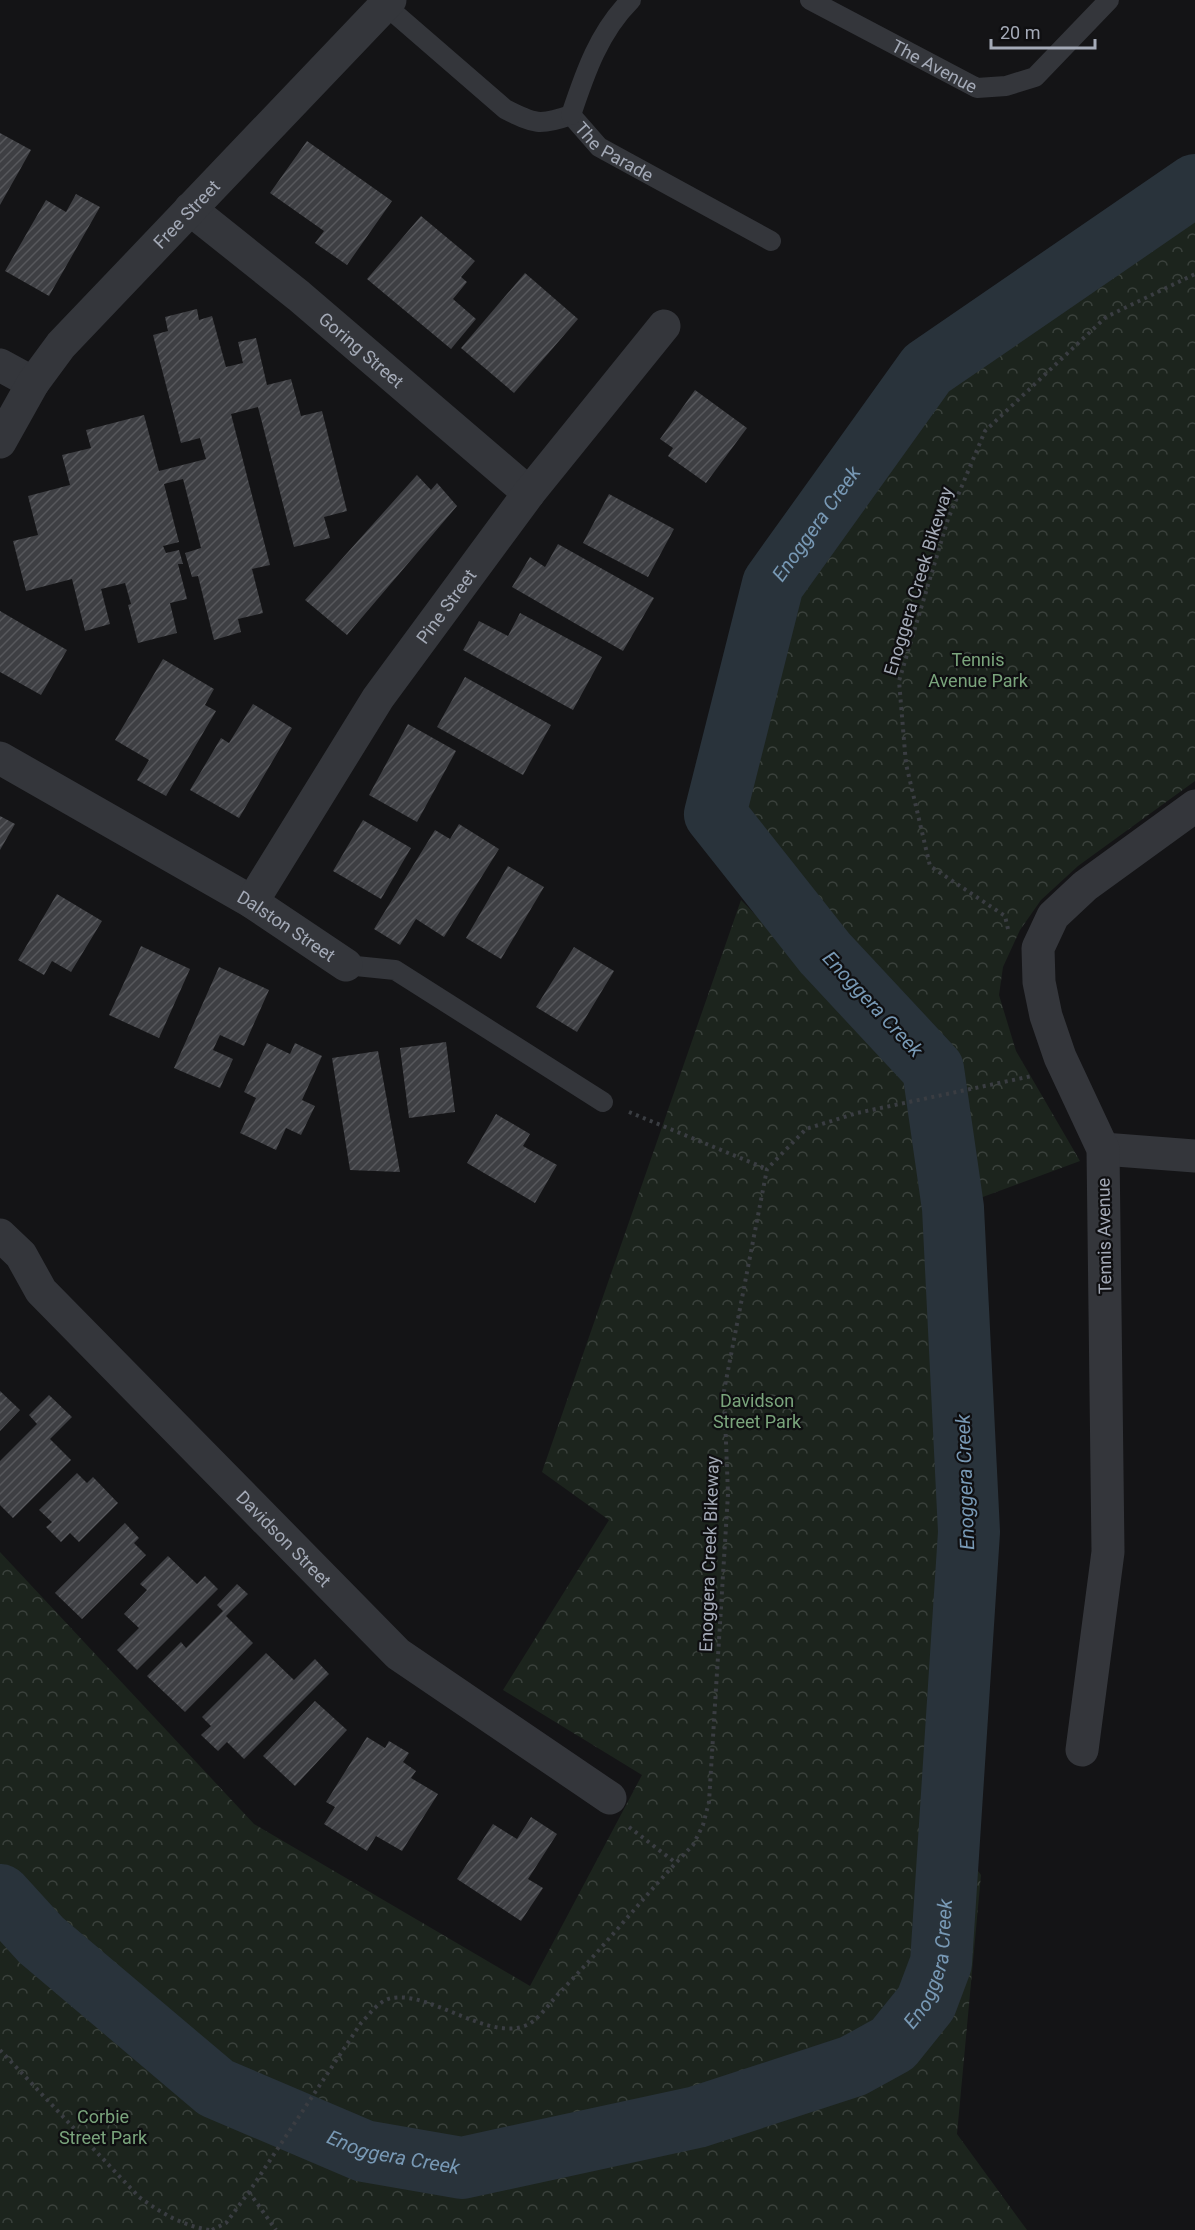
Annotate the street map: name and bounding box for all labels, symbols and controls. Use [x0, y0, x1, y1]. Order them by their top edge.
scale bar [991, 12, 1094, 50]
text: 20 m [1000, 22, 1040, 43]
street label: The Avenue [888, 35, 981, 97]
street label: The Parade [571, 117, 657, 185]
street label: Free Street [149, 175, 224, 253]
street label: Goring Street [315, 308, 408, 392]
water label: Enoggera Creek [767, 460, 866, 586]
street label: Enoggera Creek Bikeway [879, 484, 957, 678]
street label: Pine Street [411, 565, 480, 647]
park label: Tennis Avenue Park [928, 649, 1029, 691]
street label: Dalston Street [234, 886, 340, 966]
water label: Enoggera Creek [818, 946, 929, 1063]
street label: Tennis Avenue [1092, 1178, 1116, 1294]
park label: Davidson Street Park [713, 1390, 802, 1432]
water label: Enoggera Creek [951, 1412, 979, 1550]
street label: Enoggera Creek Bikeway [695, 1455, 723, 1652]
street label: Davidson Street [232, 1486, 336, 1591]
water label: Enoggera Creek [898, 1897, 957, 2033]
park label: Corbie Street Park [59, 2106, 148, 2148]
water label: Enoggera Creek [323, 2125, 463, 2180]

